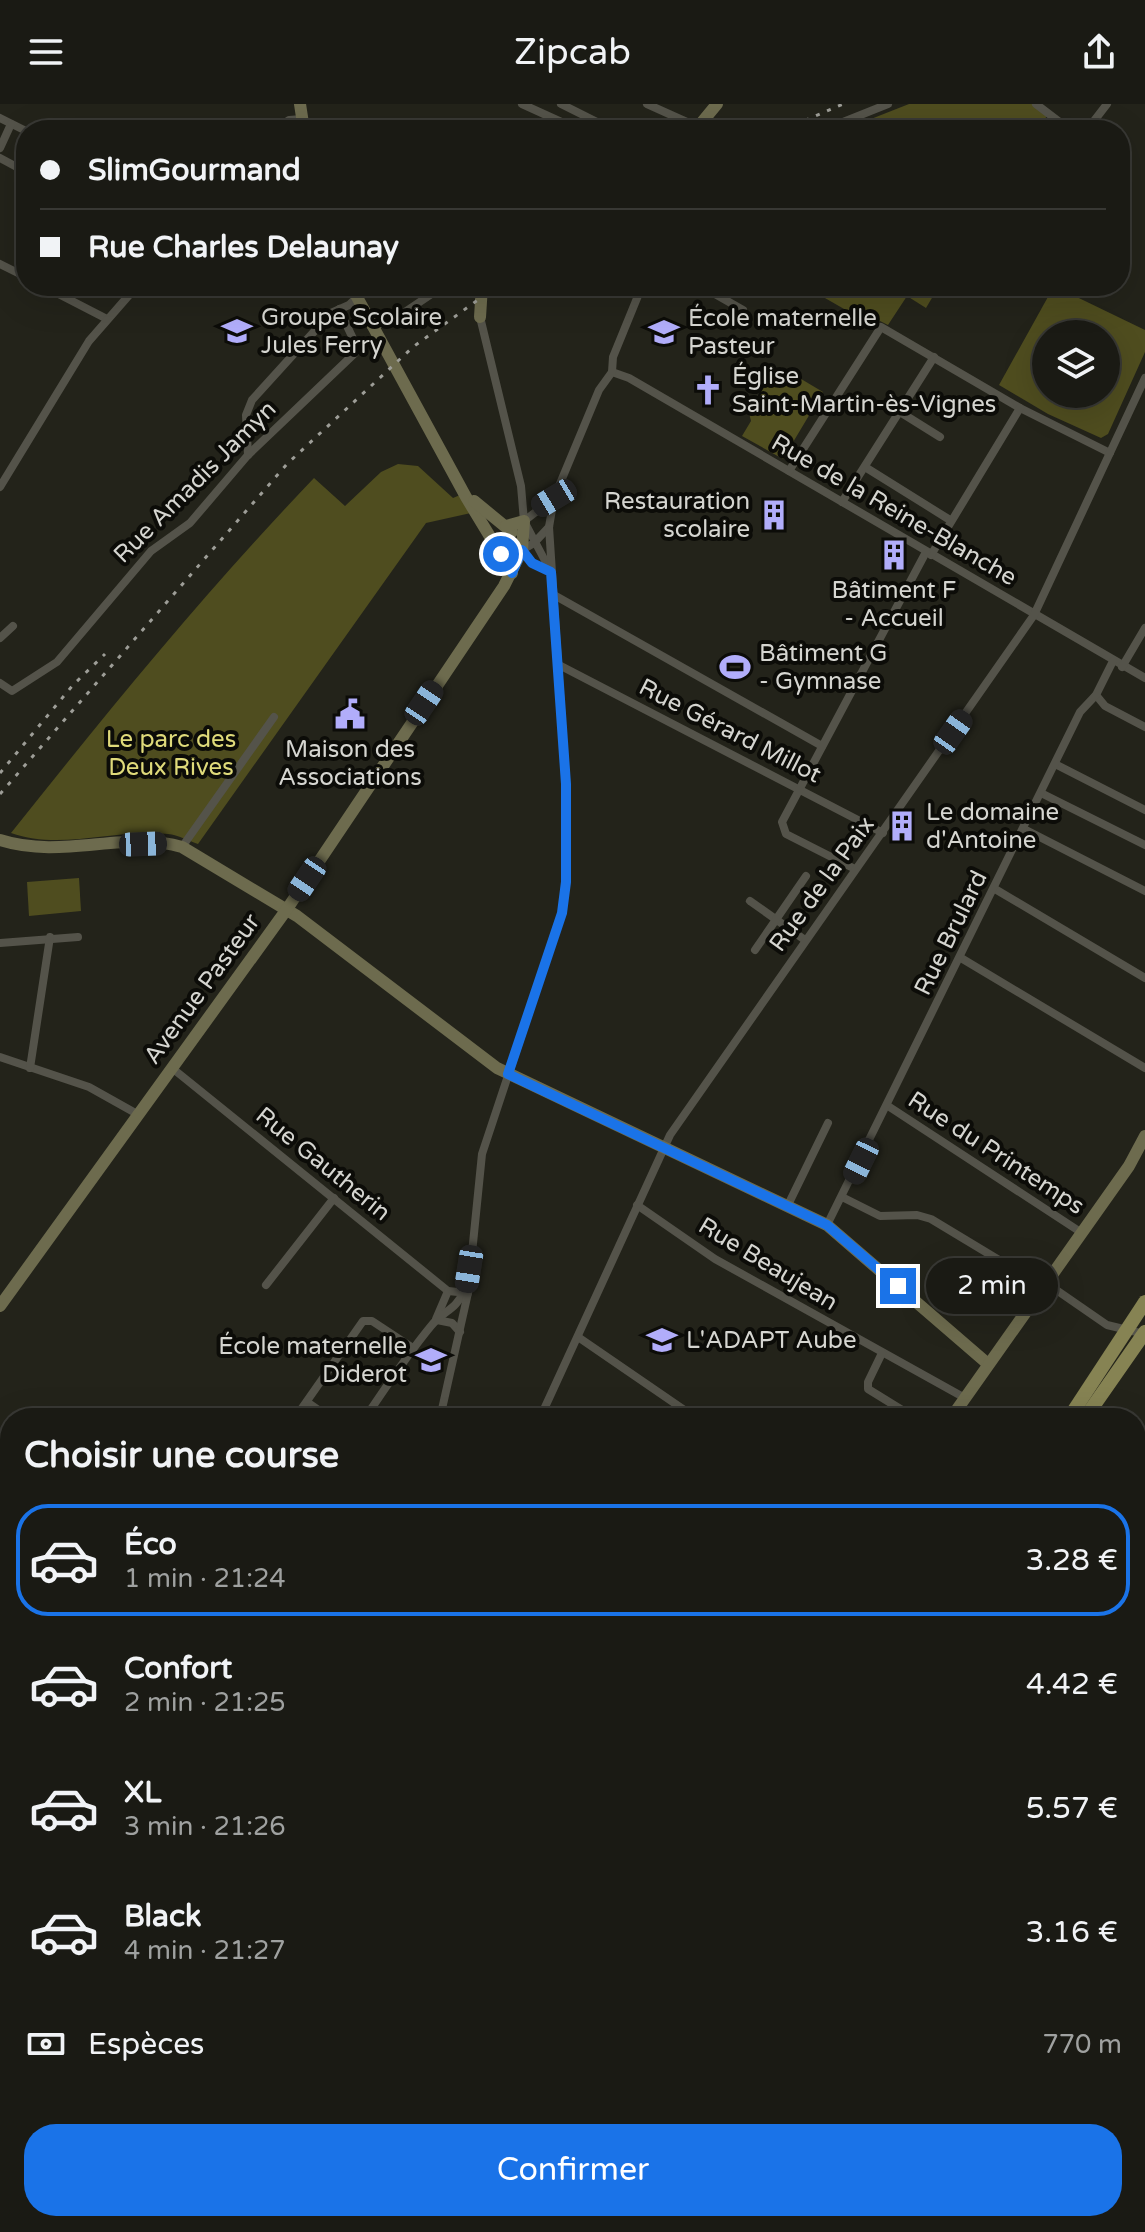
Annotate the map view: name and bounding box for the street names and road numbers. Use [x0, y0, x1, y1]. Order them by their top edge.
street label: Rue Amadis Jamyn [108, 395, 282, 569]
street label: Rue de la Reine-Blanche [766, 428, 1022, 592]
street label: Rue Gérard Millot [634, 673, 826, 789]
street label: Rue de la Paix [763, 811, 881, 957]
street label: Rue Brulard [908, 866, 994, 1000]
street label: Avenue Pasteur [138, 907, 267, 1070]
street label: Rue du Printemps [902, 1085, 1090, 1221]
street label: Rue Gautherin [250, 1101, 396, 1227]
street label: Rue Beaujean [693, 1211, 843, 1317]

